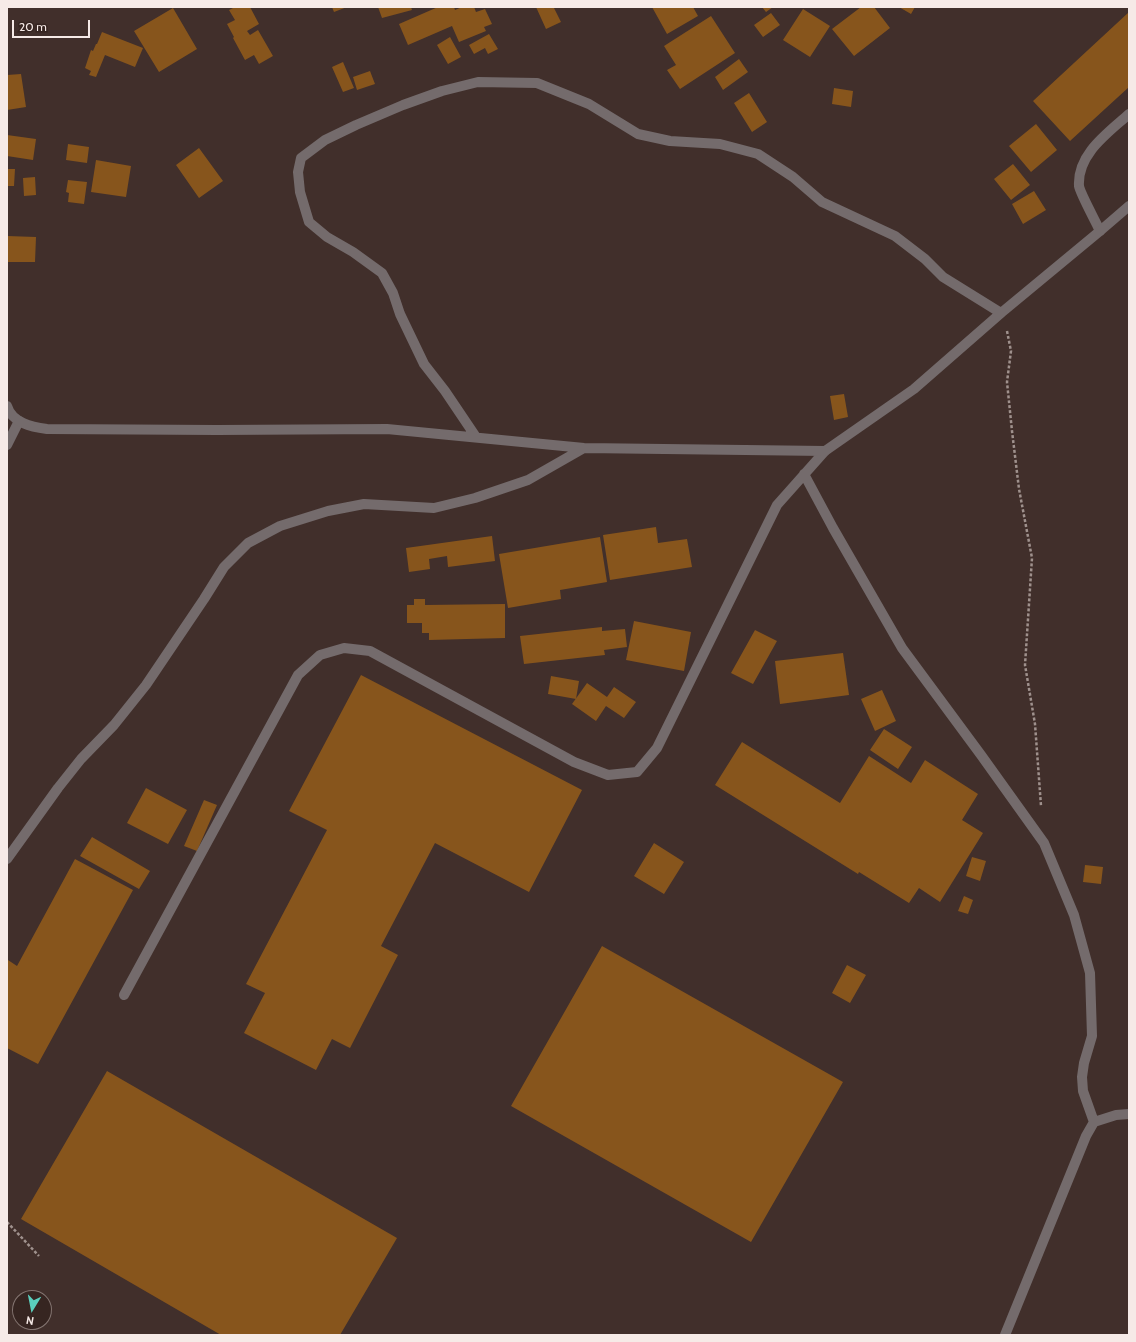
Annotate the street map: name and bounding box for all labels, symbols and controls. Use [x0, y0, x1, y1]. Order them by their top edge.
scale bar [14, 12, 92, 38]
text: 20 m [19, 19, 47, 34]
north arrow [12, 1290, 52, 1330]
text: N [25, 1313, 35, 1328]

